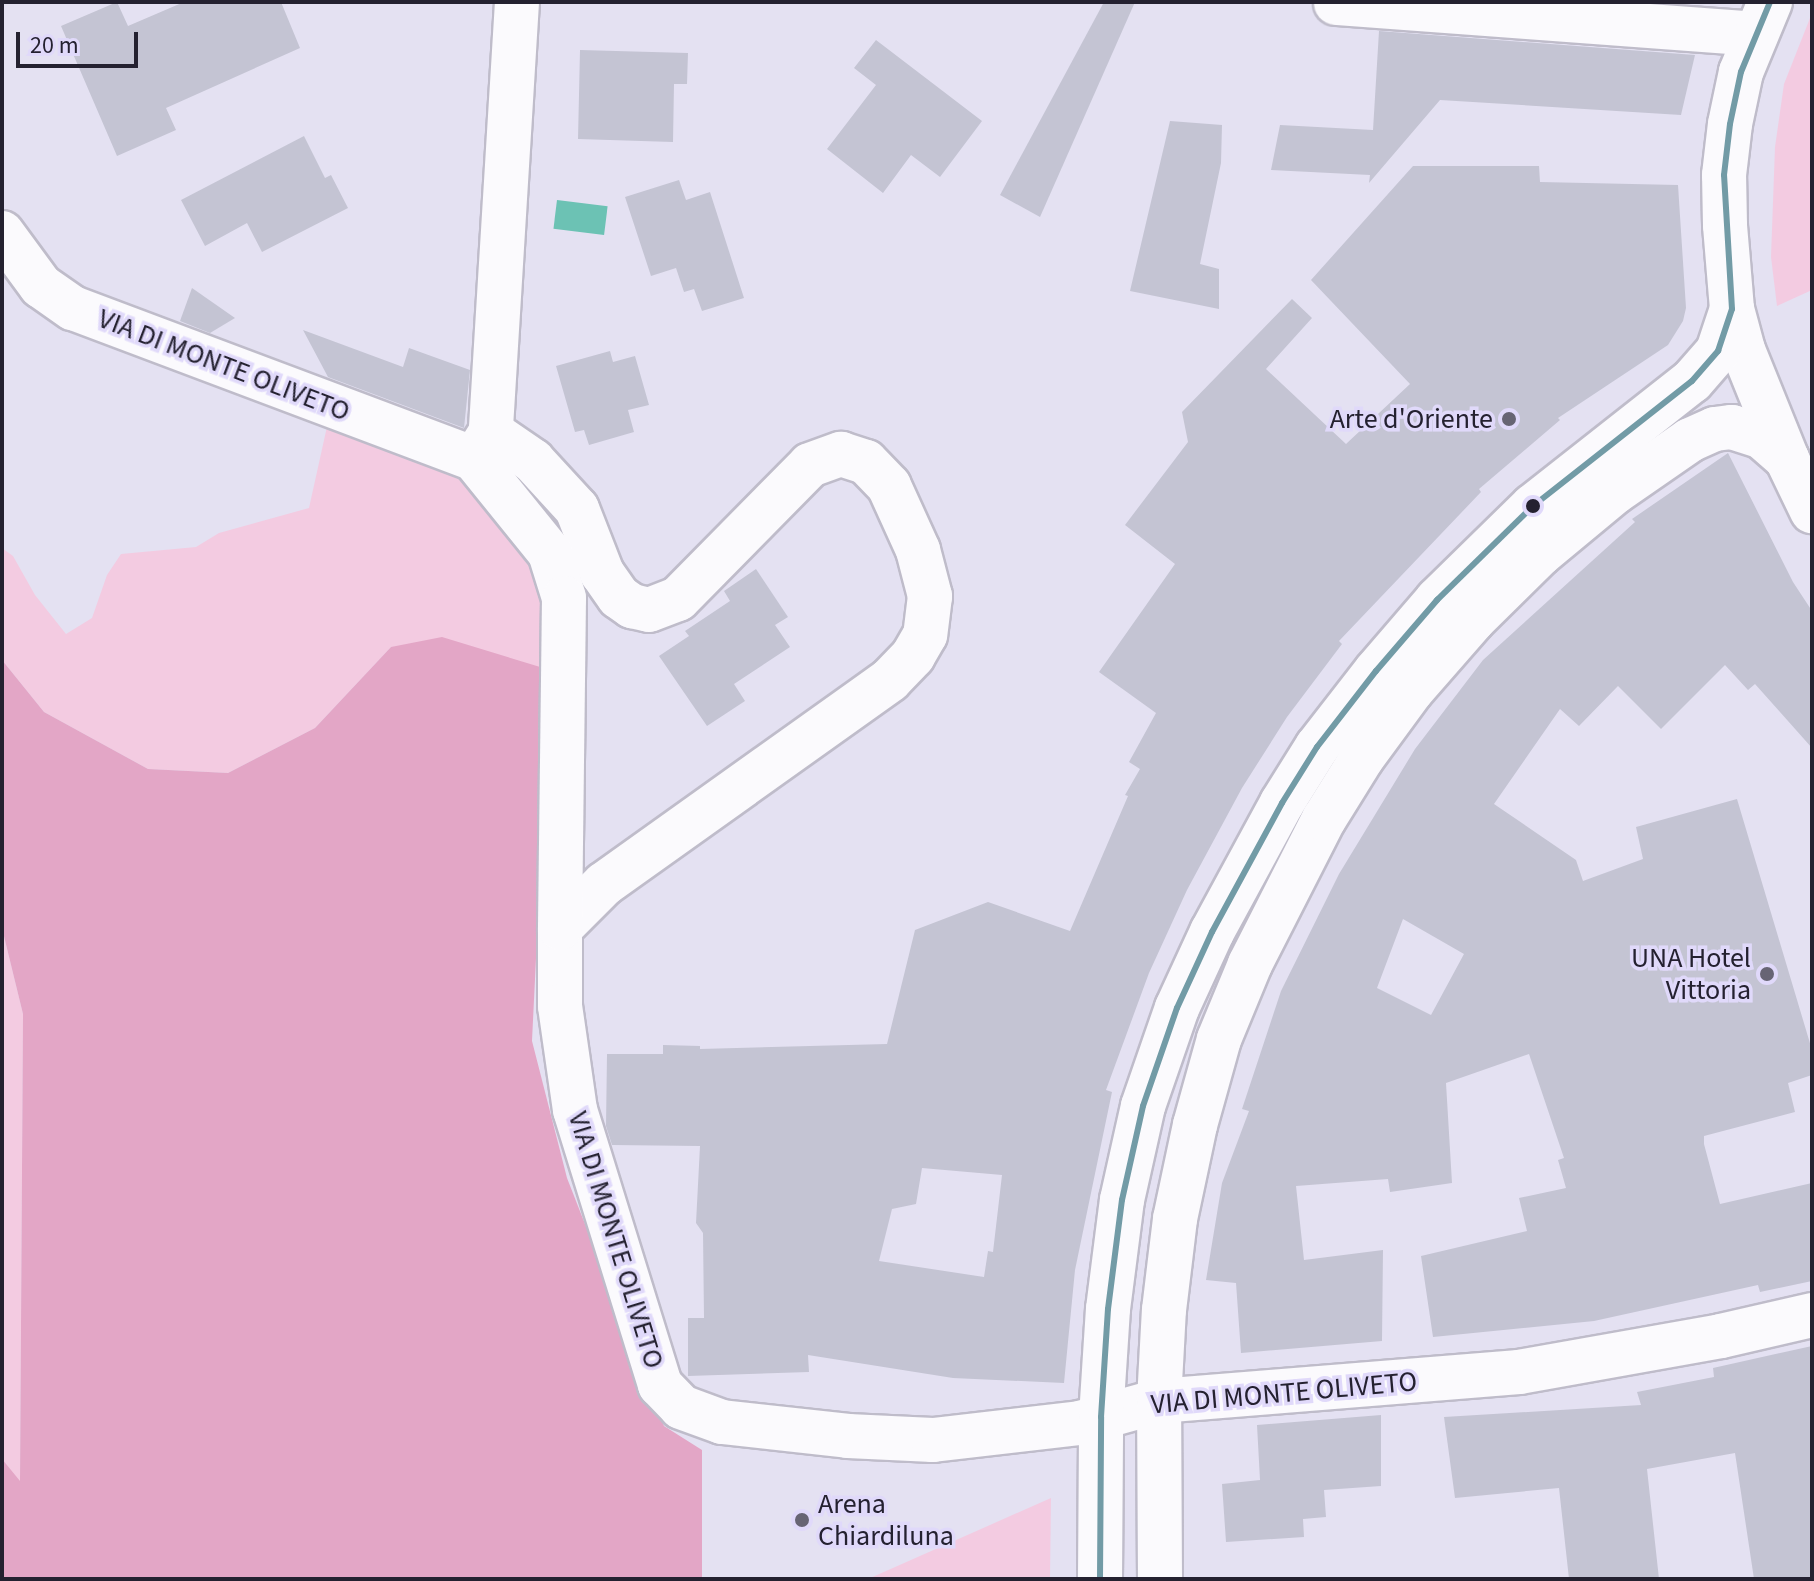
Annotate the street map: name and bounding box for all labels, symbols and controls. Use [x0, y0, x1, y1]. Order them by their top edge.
scale bar [20, 16, 142, 66]
text: 20 m [30, 28, 79, 63]
street label: VIA DI MONTE OLIVETO [93, 301, 355, 429]
place label: Arte d'Oriente [1330, 402, 1493, 436]
marker: Arte d'Oriente [1500, 410, 1518, 428]
unlabelled marker [1525, 498, 1541, 514]
place label: UNA Hotel Vittoria [1631, 941, 1751, 1007]
marker: UNA Hotel Vittoria [1758, 965, 1776, 983]
street label: VIA DI MONTE OLIVETO [561, 1107, 671, 1373]
street label: VIA DI MONTE OLIVETO [1150, 1365, 1418, 1421]
place label: Arena Chiardiluna [818, 1487, 954, 1553]
marker: Arena Chiardiluna [793, 1511, 811, 1529]

